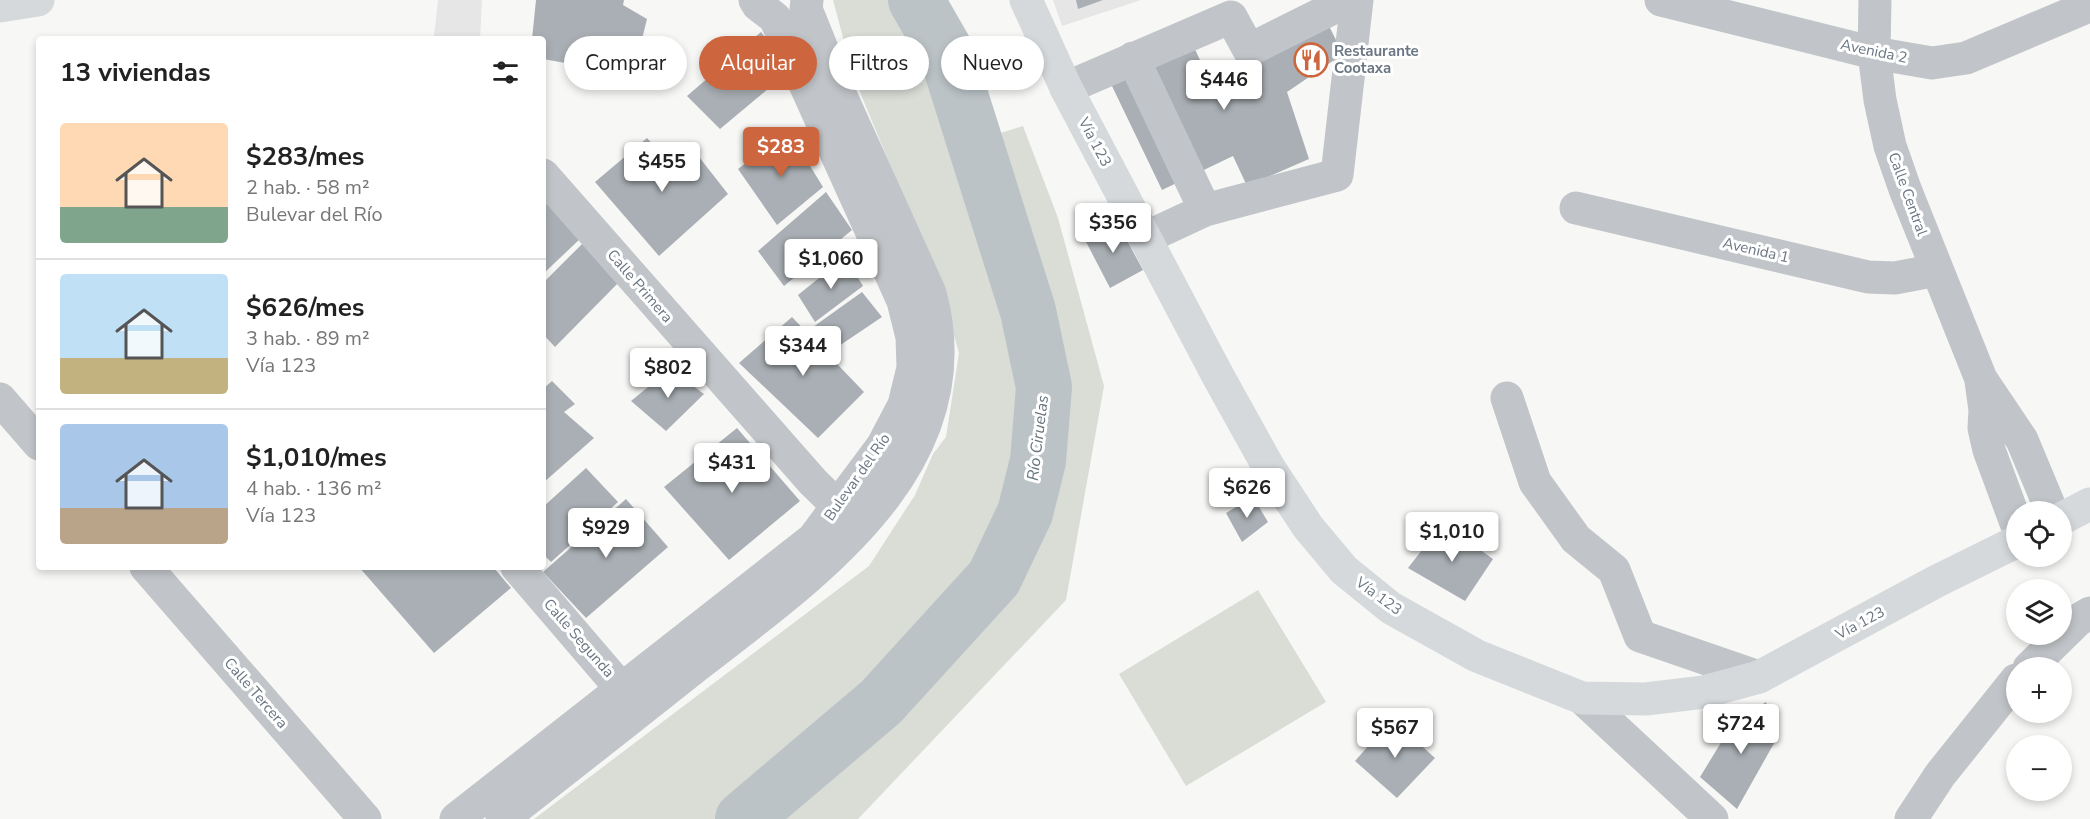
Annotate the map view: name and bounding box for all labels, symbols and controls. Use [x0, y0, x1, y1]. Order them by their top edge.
street label: Avenida 2 [1839, 34, 1909, 68]
chip: Comprar [564, 36, 687, 90]
chip: Alquilar [699, 36, 817, 90]
chip: Filtros [829, 36, 929, 90]
chip: Nuevo [941, 36, 1044, 90]
place label: Restaurante Cootaxa [1334, 41, 1419, 78]
restaurant icon: Restaurante Cootaxa [1293, 42, 1329, 78]
text: 13 viviendas [60, 55, 211, 90]
icon: filters [489, 56, 522, 89]
pin: $446 [1188, 60, 1260, 111]
text: $446 [1200, 66, 1248, 93]
street label: Vía 123 [1073, 113, 1116, 170]
pin: $283 [745, 127, 817, 178]
text: $283 [757, 133, 805, 160]
text: $283/mes [246, 139, 365, 174]
pin: $455 [626, 142, 698, 193]
icon: home [108, 147, 180, 219]
text: $455 [638, 148, 686, 175]
street label: Calle Central [1884, 149, 1933, 239]
text: 2 hab. · 58 m² [246, 174, 370, 201]
text: Bulevar del Río [246, 201, 383, 228]
pin: $356 [1077, 203, 1149, 254]
text: $356 [1089, 209, 1137, 236]
street label: Avenida 1 [1721, 233, 1791, 267]
pin: $1,060 [782, 239, 880, 290]
street label: Calle Primera [603, 245, 677, 327]
text: $1,060 [799, 245, 863, 272]
text: $626/mes [246, 290, 365, 325]
icon: home [108, 298, 180, 370]
text: 3 hab. · 89 m² [246, 325, 370, 352]
pin: $344 [767, 326, 839, 377]
text: $344 [779, 332, 827, 359]
pin: $802 [632, 348, 704, 399]
text: Vía 123 [246, 352, 316, 379]
text: $802 [644, 354, 692, 381]
water label: Río Ciruelas [1022, 394, 1054, 482]
street label: Bulevar del Río [819, 429, 895, 525]
text: $1,010/mes [246, 440, 387, 475]
pin: $431 [696, 443, 768, 494]
icon: home [108, 448, 180, 520]
text: $431 [708, 449, 756, 476]
pin: $626 [1211, 468, 1283, 519]
text: $626 [1223, 474, 1271, 501]
text: 4 hab. · 136 m² [246, 475, 382, 502]
map controls [2006, 501, 2072, 801]
button: locate [2006, 501, 2072, 567]
text: Vía 123 [246, 502, 316, 529]
pin: $929 [570, 508, 642, 559]
pin: $1,010 [1403, 512, 1501, 563]
text: $929 [582, 514, 630, 541]
text: $1,010 [1420, 518, 1484, 545]
street label: Vía 123 [1351, 572, 1406, 620]
button: layers [2006, 579, 2072, 645]
street label: Calle Segunda [539, 594, 619, 682]
street label: Vía 123 [1831, 602, 1888, 645]
street label: Calle Tercera [220, 653, 292, 733]
button: + [2006, 657, 2072, 723]
pin: $724 [1705, 704, 1777, 755]
pin: $567 [1359, 708, 1431, 759]
text: $724 [1717, 710, 1765, 737]
text: $567 [1371, 714, 1419, 741]
button: − [2006, 735, 2072, 801]

